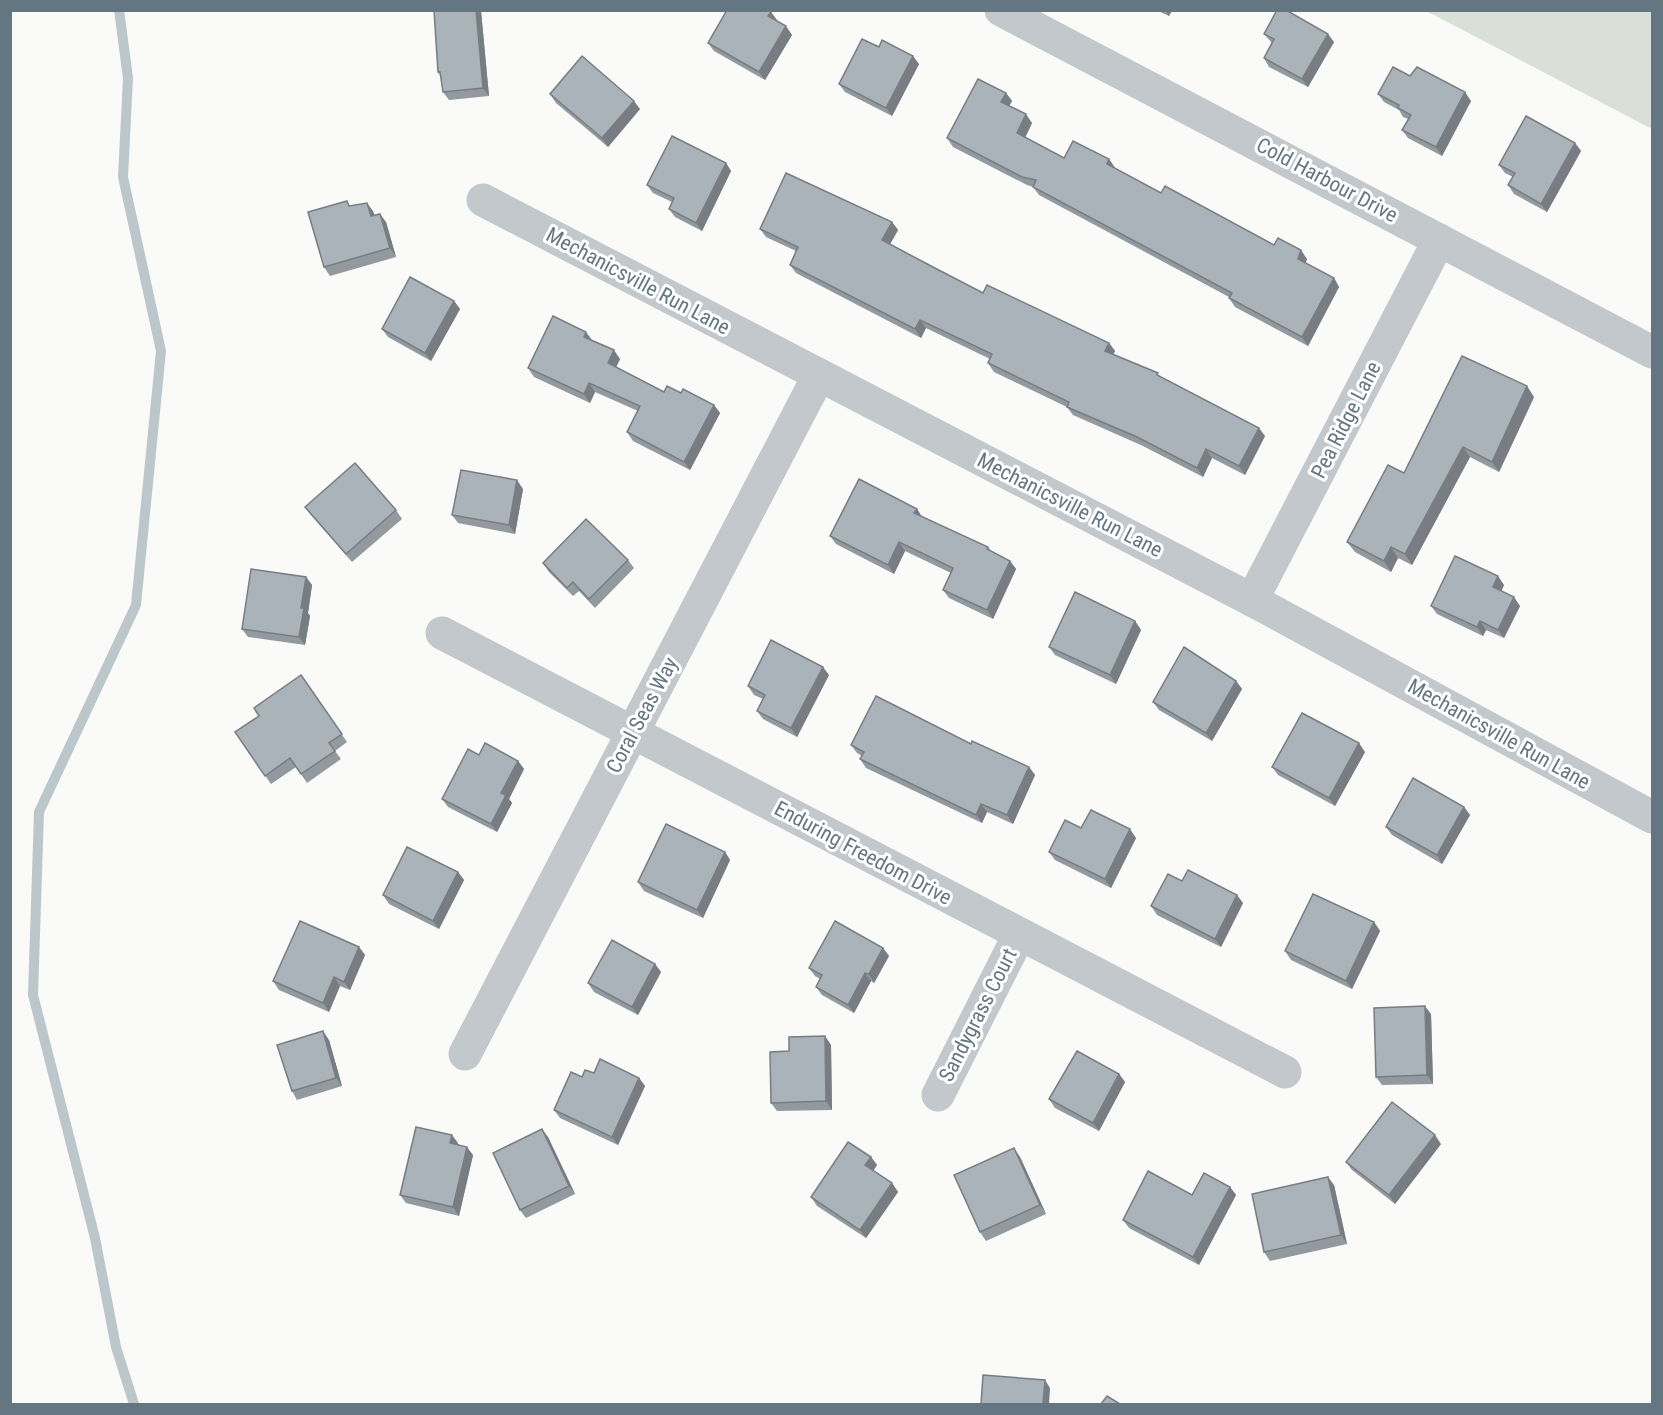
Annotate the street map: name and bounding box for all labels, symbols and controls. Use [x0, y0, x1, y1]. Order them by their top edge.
street label: Cold Harbour Drive [1252, 133, 1402, 227]
street label: Mechanicsville Run Lane [542, 222, 734, 340]
street label: Pea Ridge Lane [1306, 358, 1386, 482]
street label: Mechanicsville Run Lane [974, 448, 1167, 562]
street label: Coral Seas Way [601, 653, 683, 777]
street label: Mechanicsville Run Lane [1404, 674, 1594, 794]
street label: Enduring Freedom Drive [770, 796, 956, 910]
street label: Sandygrass Court [934, 944, 1022, 1086]

